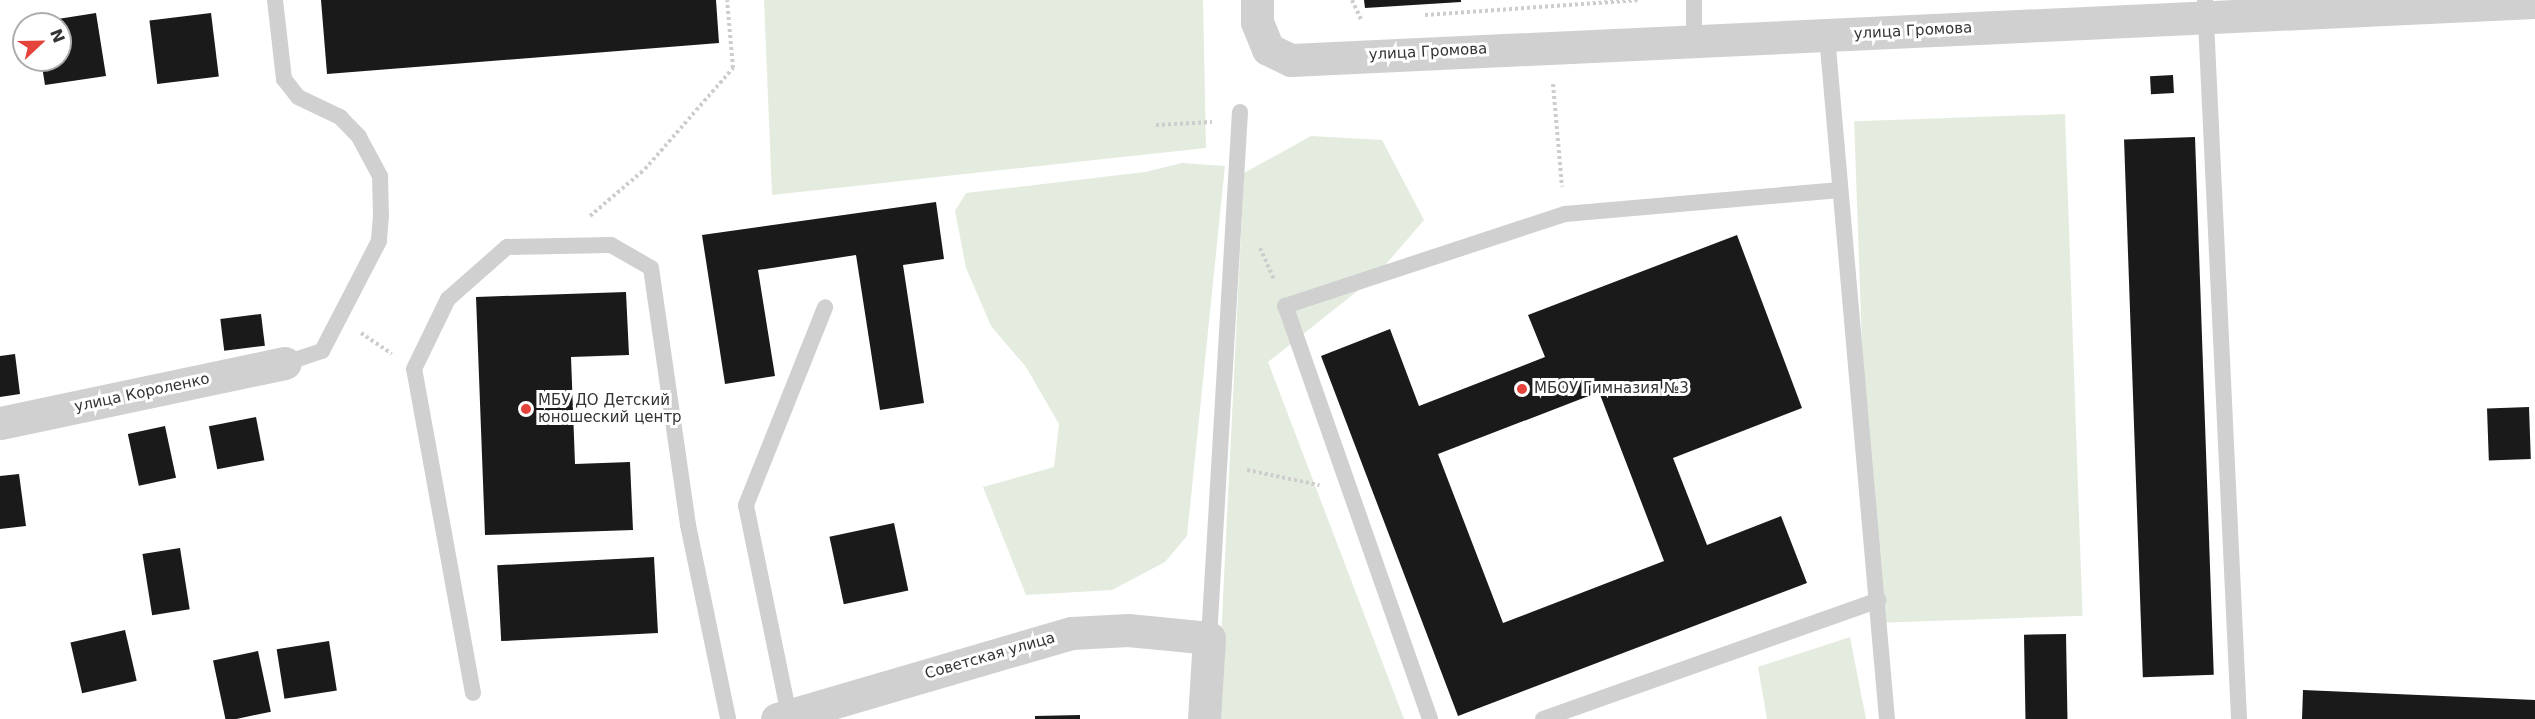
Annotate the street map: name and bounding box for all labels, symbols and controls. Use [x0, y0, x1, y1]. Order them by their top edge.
north arrow [12, 12, 72, 72]
street label: улица Громова [1853, 19, 1973, 43]
text: N [46, 26, 69, 46]
street label: улица Громова [1368, 40, 1488, 64]
street label: улица Короленко [73, 370, 211, 416]
place label: МБОУ Гимназия №3 [1534, 380, 1689, 398]
marker: МБОУ Гимназия №3 [1515, 382, 1529, 396]
place label: МБУ ДО Детский юношеский центр [538, 391, 682, 426]
marker: МБУ ДО Детский юношеский центр [519, 402, 533, 416]
street label: Советская улица [923, 629, 1057, 683]

